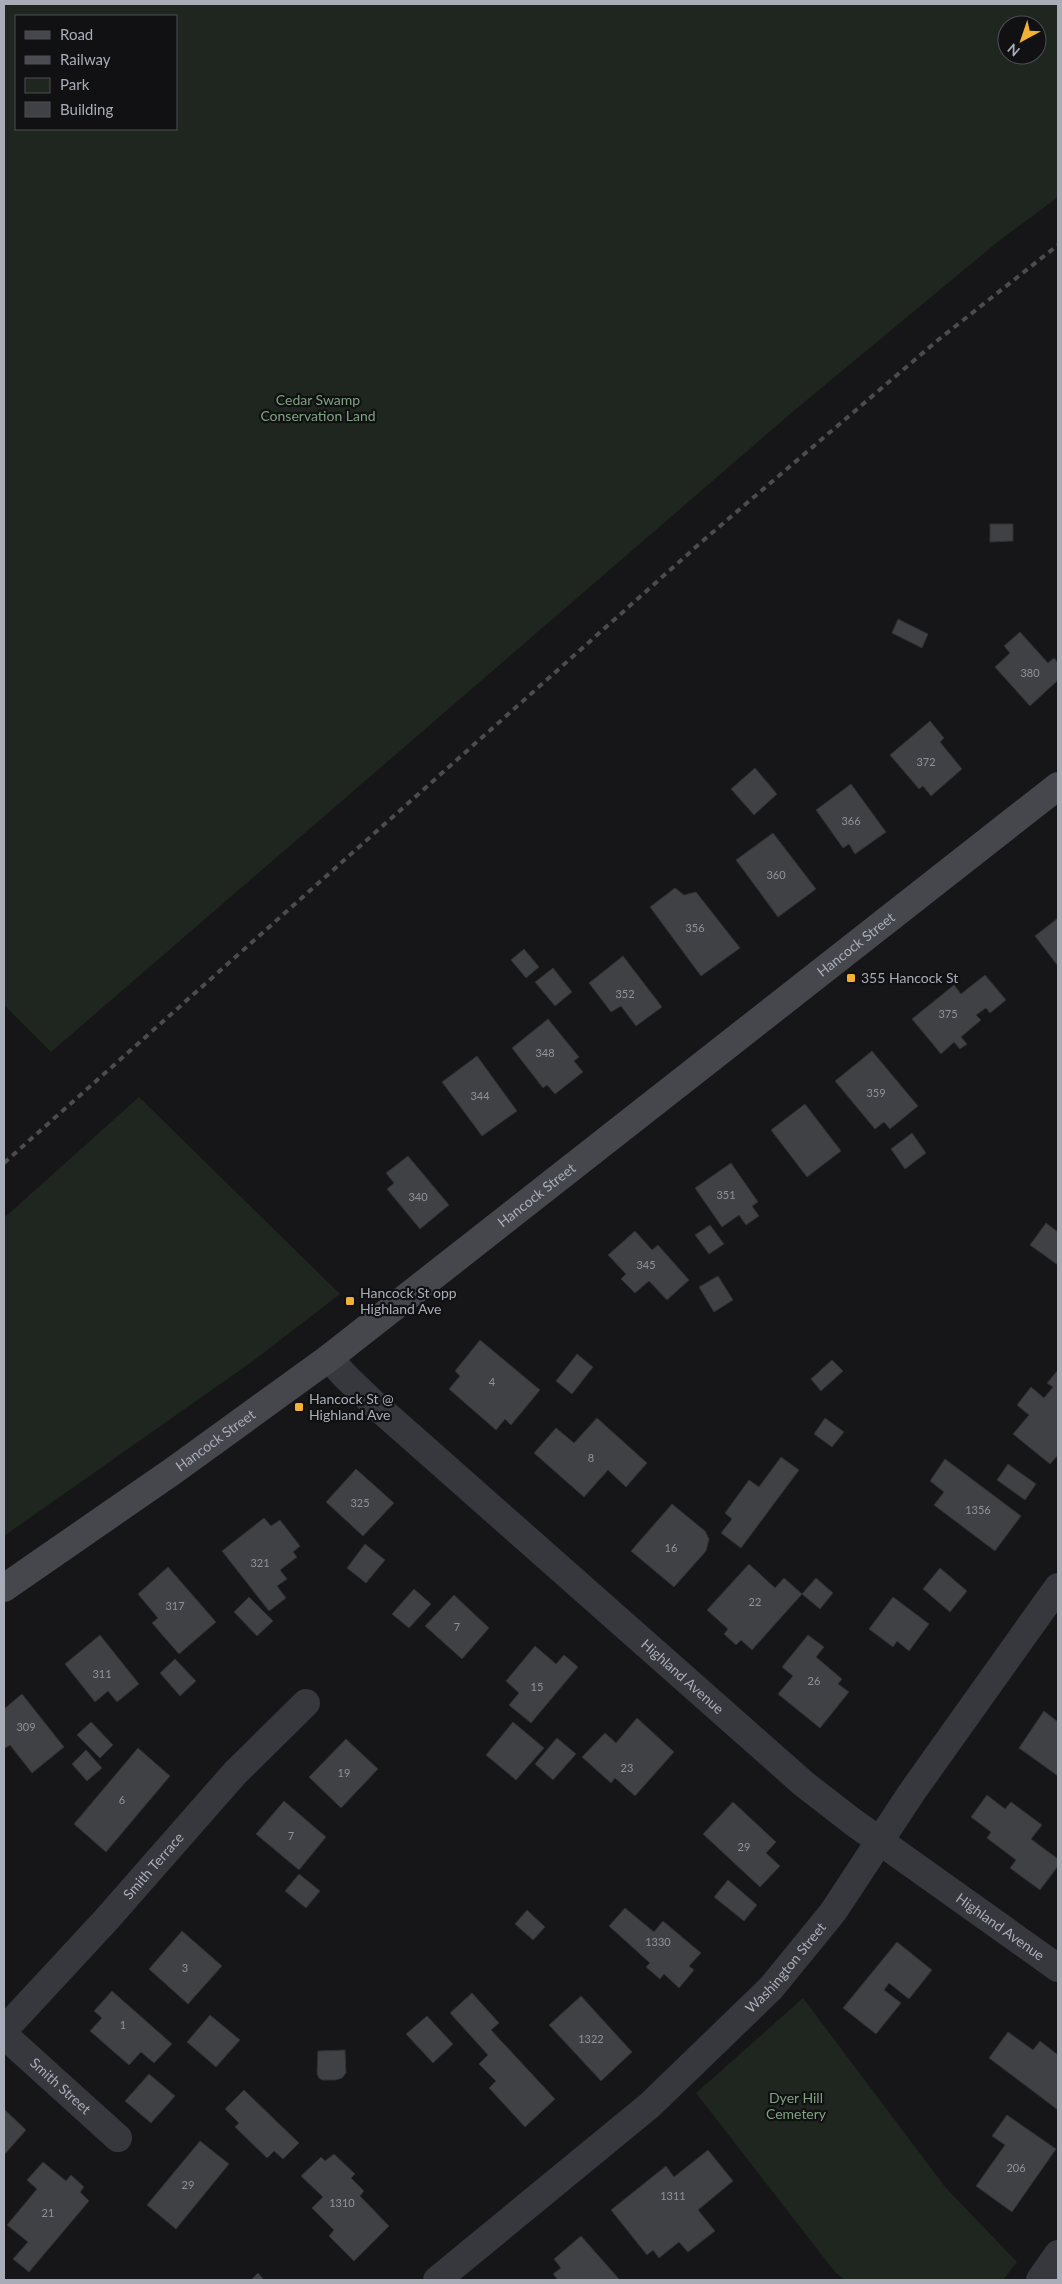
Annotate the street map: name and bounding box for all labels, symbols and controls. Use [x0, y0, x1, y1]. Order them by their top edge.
legend [15, 15, 178, 130]
north arrow [997, 15, 1047, 65]
text: Road [60, 25, 93, 43]
text: N [1004, 40, 1023, 60]
text: Railway [60, 50, 111, 68]
text: Park [60, 75, 90, 93]
text: Building [60, 100, 113, 118]
park label: Cedar Swamp Conservation Land [260, 391, 376, 424]
house number: 380 [1020, 666, 1040, 679]
house number: 372 [916, 755, 936, 768]
house number: 366 [841, 814, 861, 827]
house number: 360 [766, 868, 786, 881]
street label: Hancock Street [813, 908, 898, 980]
house number: 356 [685, 921, 705, 934]
place label: 355 Hancock St [861, 969, 958, 986]
marker: 355 Hancock St [845, 972, 857, 984]
house number: 352 [615, 987, 635, 1000]
house number: 375 [938, 1007, 958, 1020]
house number: 348 [535, 1046, 555, 1059]
house number: 359 [866, 1086, 886, 1099]
house number: 344 [470, 1089, 490, 1102]
street label: Hancock Street [494, 1159, 579, 1230]
house number: 351 [716, 1188, 736, 1201]
house number: 340 [408, 1190, 428, 1203]
house number: 345 [636, 1258, 656, 1271]
place label: Hancock St opp Highland Ave [360, 1284, 457, 1317]
marker: Hancock St opp Highland Ave [344, 1295, 356, 1307]
house number: 4 [489, 1375, 496, 1388]
place label: Hancock St @ Highland Ave [309, 1390, 394, 1423]
marker: Hancock St @ Highland Ave [293, 1401, 305, 1413]
street label: Hancock Street [172, 1405, 258, 1474]
house number: 8 [588, 1451, 594, 1464]
house number: 325 [350, 1496, 370, 1509]
house number: 1356 [965, 1503, 991, 1516]
house number: 16 [665, 1541, 677, 1554]
house number: 321 [250, 1556, 270, 1569]
house number: 22 [749, 1595, 761, 1608]
house number: 317 [165, 1599, 185, 1612]
house number: 7 [454, 1620, 460, 1633]
street label: Highland Avenue [638, 1635, 728, 1717]
house number: 311 [92, 1667, 112, 1680]
house number: 26 [808, 1674, 820, 1687]
house number: 15 [531, 1680, 543, 1693]
house number: 309 [16, 1720, 36, 1733]
house number: 23 [621, 1761, 633, 1774]
house number: 19 [338, 1766, 350, 1779]
house number: 6 [119, 1793, 125, 1806]
street label: Smith Terrace [119, 1829, 187, 1902]
house number: 7 [288, 1829, 294, 1842]
house number: 29 [738, 1840, 750, 1853]
street label: Highland Avenue [953, 1889, 1048, 1964]
street label: Washington Street [742, 1919, 829, 2016]
house number: 1330 [645, 1935, 671, 1948]
house number: 3 [182, 1961, 188, 1974]
house number: 1 [120, 2018, 126, 2031]
house number: 1322 [578, 2032, 604, 2045]
street label: Smith Street [27, 2054, 95, 2117]
park label: Dyer Hill Cemetery [766, 2089, 827, 2122]
house number: 206 [1006, 2161, 1026, 2174]
house number: 29 [182, 2178, 194, 2191]
house number: 1311 [660, 2189, 686, 2202]
house number: 1310 [329, 2196, 355, 2209]
house number: 21 [42, 2206, 54, 2219]

